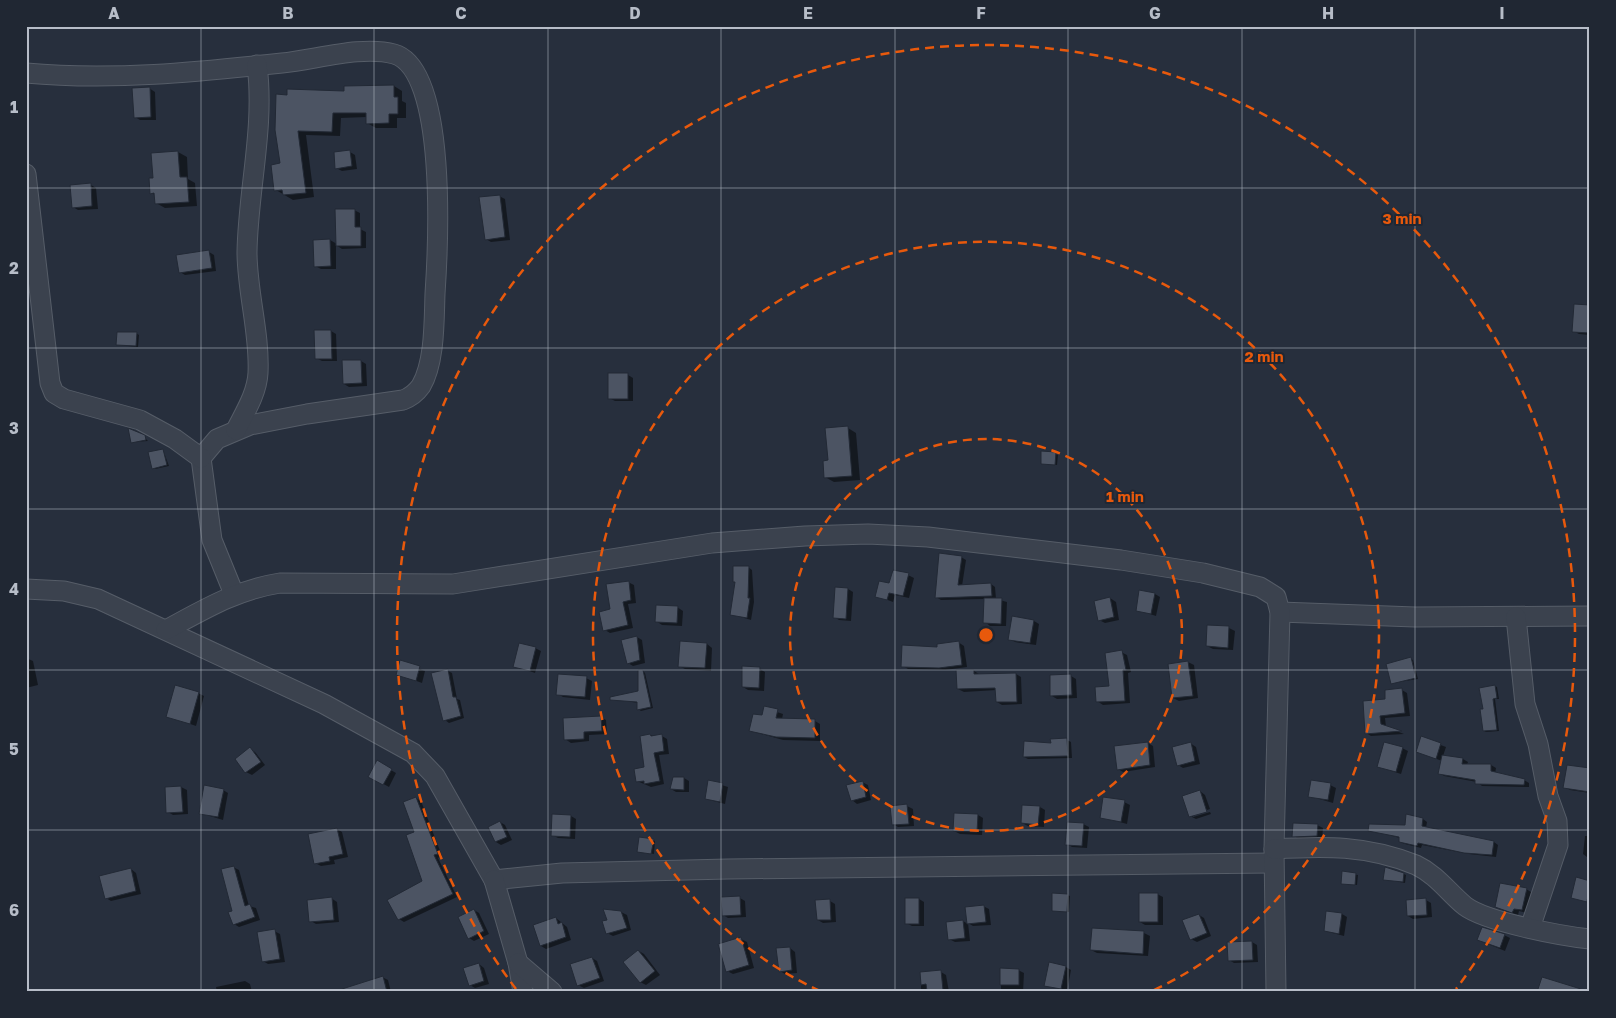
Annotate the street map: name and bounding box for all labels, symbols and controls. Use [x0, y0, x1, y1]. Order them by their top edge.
text: A [108, 3, 120, 23]
text: B [282, 3, 294, 23]
text: C [455, 3, 467, 23]
text: D [629, 3, 641, 23]
text: E [803, 3, 813, 23]
text: F [976, 3, 986, 23]
text: G [1149, 3, 1161, 23]
text: H [1322, 3, 1334, 23]
text: I [1499, 3, 1505, 23]
text: 1 [10, 97, 18, 117]
text: 3 min [1382, 209, 1422, 227]
text: 2 [9, 258, 19, 278]
text: 2 min [1244, 347, 1284, 365]
text: 3 [9, 418, 19, 438]
text: 1 min [1106, 487, 1144, 505]
text: 4 [9, 579, 19, 599]
centre of rings [977, 626, 995, 644]
text: 5 [9, 739, 19, 759]
text: 6 [9, 900, 19, 920]

